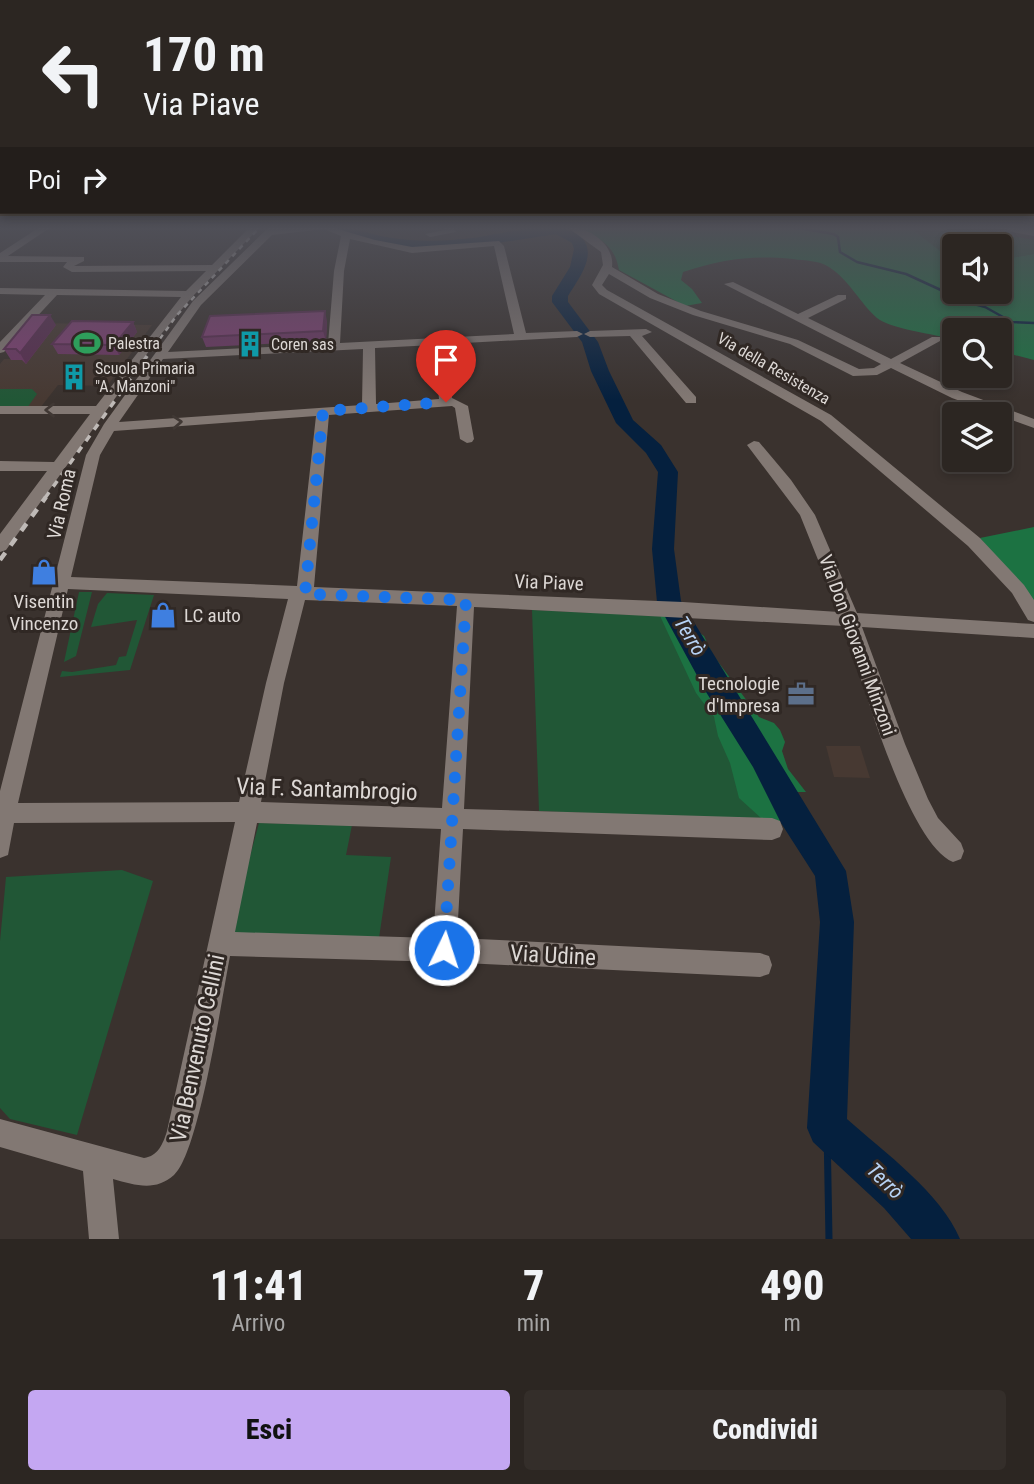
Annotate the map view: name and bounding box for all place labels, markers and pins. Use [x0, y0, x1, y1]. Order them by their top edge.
sports icon: Palestra [72, 328, 102, 358]
building icon: Coren sas [235, 329, 265, 359]
pin [416, 330, 476, 402]
place label: Palestra [108, 334, 160, 353]
place label: Coren sas [271, 335, 334, 354]
place label: Scuola Primaria "A. Manzoni" [95, 359, 195, 396]
building icon: Scuola Primaria "A. Manzoni" [59, 362, 89, 392]
shop icon: Visentin Vincenzo [29, 557, 59, 587]
place label: Visentin Vincenzo [10, 590, 78, 635]
shop icon: LC auto [148, 600, 178, 630]
place label: LC auto [184, 604, 241, 627]
place label: Tecnologie d'Impresa [698, 672, 780, 717]
office icon: Tecnologie d'Impresa [786, 679, 816, 709]

